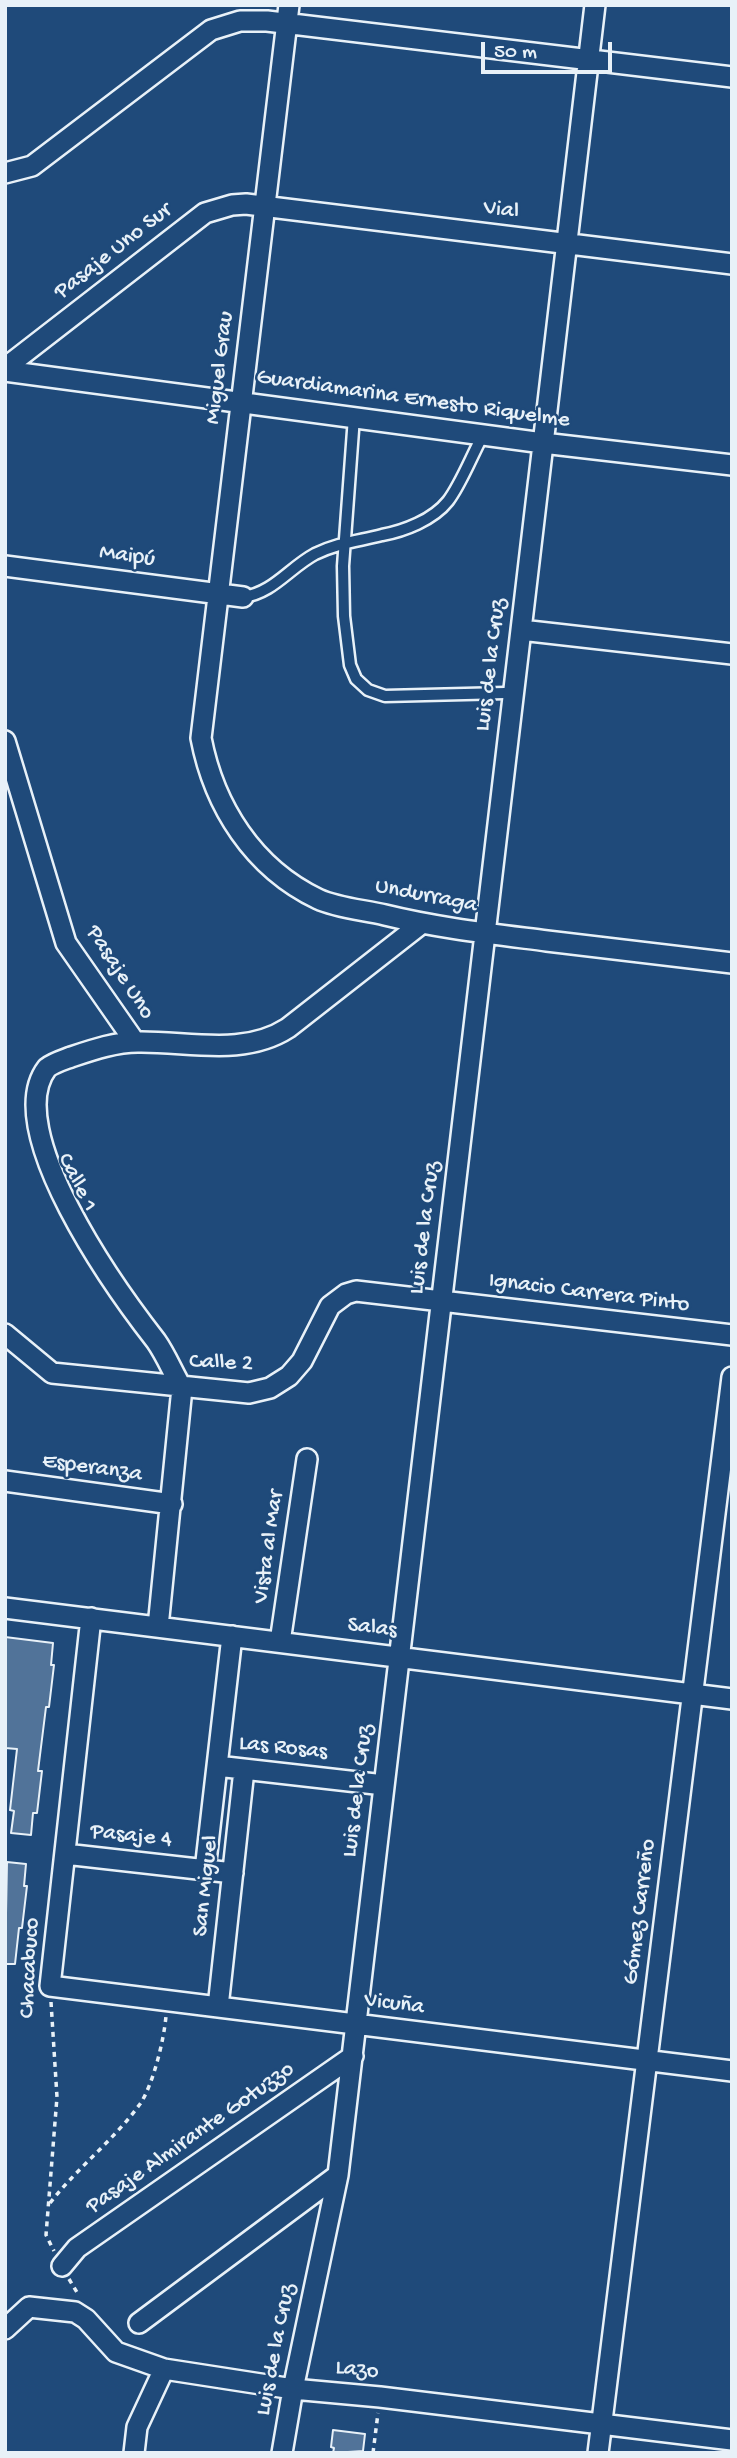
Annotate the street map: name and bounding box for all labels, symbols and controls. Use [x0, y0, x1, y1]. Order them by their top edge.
scale bar [485, 28, 616, 72]
text: 50 m [494, 41, 537, 66]
street label: Vial [482, 195, 520, 227]
street label: Pasaje Uno Sur [50, 197, 178, 307]
street label: Miguel Grau [200, 310, 242, 426]
street label: Guardiamarina Ernesto Riquelme [255, 364, 571, 436]
street label: Maipú [97, 539, 157, 575]
street label: Luis de la Cruz [470, 597, 514, 733]
street label: Undurraga [373, 874, 479, 920]
street label: Pasaje Uno [78, 921, 160, 1025]
street label: Calle 1 [50, 1149, 102, 1217]
street label: Luis de la Cruz [404, 1160, 448, 1296]
street label: Ignacio Carrera Pinto [487, 1268, 691, 1320]
street label: Calle 2 [189, 1349, 253, 1379]
street label: Esperanza [40, 1448, 144, 1490]
street label: Vista al Mar [248, 1489, 292, 1605]
street label: Salas [346, 1612, 398, 1646]
street label: Luis de la Cruz [337, 1723, 381, 1859]
street label: Las Rosas [237, 1731, 329, 1767]
street label: Pasaje 4 [89, 1819, 173, 1855]
street label: San Miguel [188, 1834, 226, 1938]
street label: Gómez Carreño [618, 1838, 664, 1986]
street label: Chacabuco [15, 1917, 47, 2019]
street label: Vicuña [363, 1988, 425, 2022]
street label: Pasaje Almirante Gotuzzo [81, 2057, 301, 2221]
street label: Luis de la Cruz [251, 2282, 303, 2418]
street label: Lazo [334, 2355, 380, 2387]

